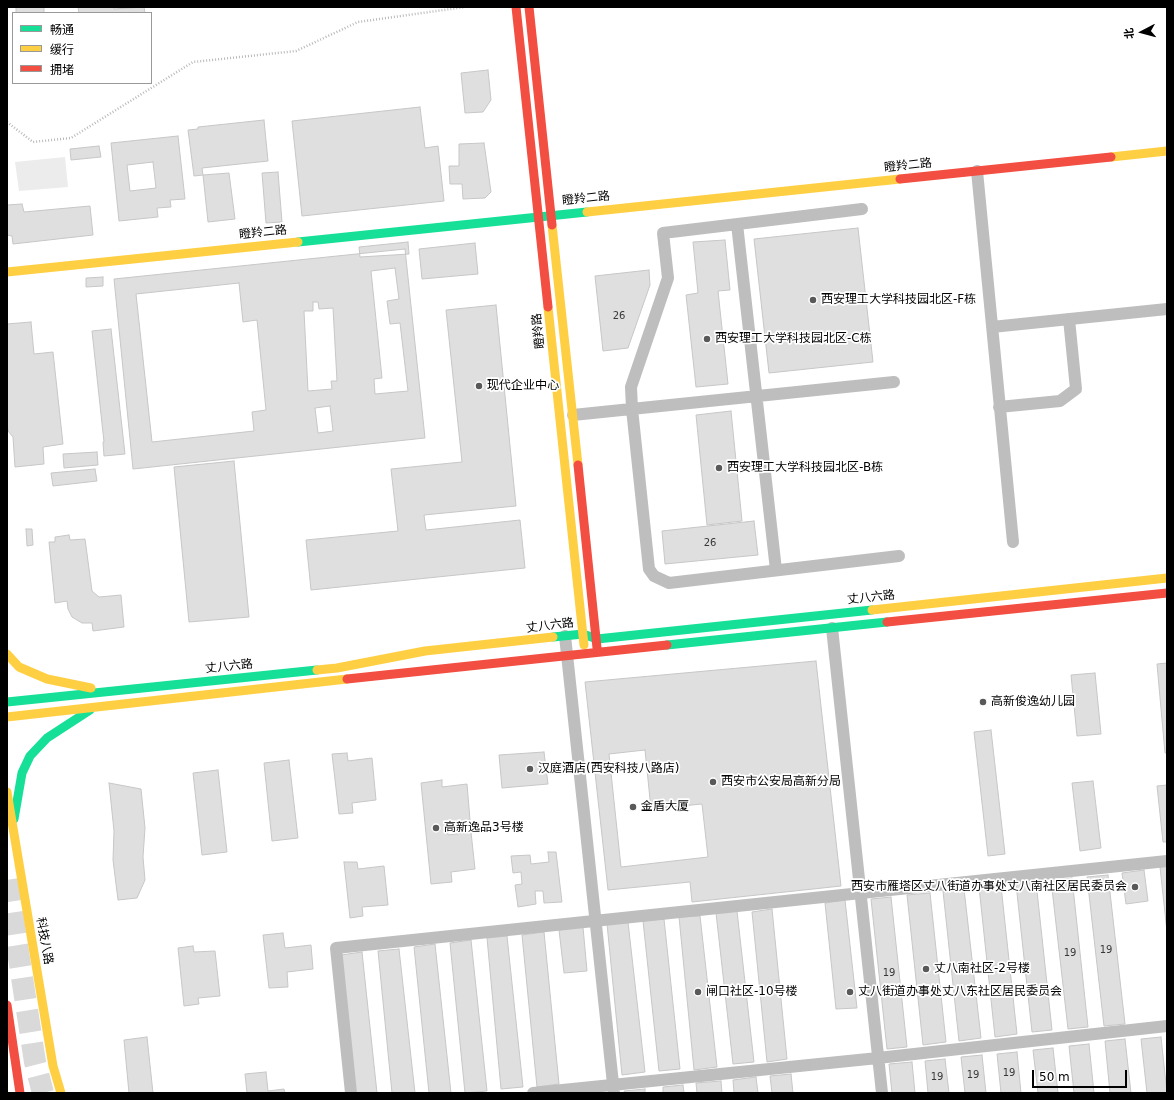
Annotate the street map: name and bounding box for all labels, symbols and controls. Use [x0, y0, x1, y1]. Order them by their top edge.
legend [12, 12, 152, 84]
north arrow [1122, 12, 1162, 52]
text: 畅通 [50, 23, 74, 37]
text: 北 [1123, 27, 1137, 39]
text: 缓行 [50, 43, 74, 57]
text: 拥堵 [50, 63, 74, 77]
street label: 瞪羚二路 [883, 156, 933, 176]
street label: 瞪羚二路 [561, 189, 611, 209]
street label: 瞪羚二路 [238, 223, 288, 243]
place label: 西安理工大学科技园北区-F栋 [821, 293, 976, 307]
marker: 西安理工大学科技园北区-F栋 [808, 295, 818, 305]
house number: 26 [613, 310, 625, 322]
street label: 瞪羚路 [530, 312, 548, 350]
place label: 西安理工大学科技园北区-C栋 [715, 332, 872, 346]
marker: 西安理工大学科技园北区-C栋 [702, 334, 712, 344]
place label: 现代企业中心 [487, 379, 559, 393]
marker: 现代企业中心 [474, 381, 484, 391]
place label: 西安理工大学科技园北区-B栋 [727, 461, 883, 475]
marker: 西安理工大学科技园北区-B栋 [714, 463, 724, 473]
house number: 26 [704, 537, 716, 549]
street label: 丈八六路 [846, 588, 896, 608]
street label: 丈八六路 [525, 616, 575, 636]
street label: 丈八六路 [204, 657, 254, 677]
place label: 高新俊逸幼儿园 [991, 695, 1075, 709]
marker: 高新俊逸幼儿园 [978, 697, 988, 707]
place label: 汉庭酒店(西安科技八路店) [538, 762, 679, 776]
marker: 汉庭酒店(西安科技八路店) [525, 764, 535, 774]
place label: 西安市公安局高新分局 [721, 775, 841, 789]
marker: 西安市公安局高新分局 [708, 777, 718, 787]
place label: 金盾大厦 [641, 800, 689, 814]
marker: 金盾大厦 [628, 802, 638, 812]
place label: 高新逸品3号楼 [444, 821, 524, 835]
marker: 高新逸品3号楼 [431, 823, 441, 833]
place label: 西安市雁塔区丈八街道办事处丈八南社区居民委员会 [851, 880, 1127, 894]
marker: 西安市雁塔区丈八街道办事处丈八南社区居民委员会 [1130, 882, 1140, 892]
street label: 科技八路 [33, 916, 55, 966]
house number: 19 [1100, 944, 1112, 956]
house number: 19 [1064, 947, 1076, 959]
place label: 丈八南社区-2号楼 [934, 962, 1030, 976]
marker: 丈八南社区-2号楼 [921, 964, 931, 974]
house number: 19 [883, 967, 895, 979]
place label: 闸口社区-10号楼 [706, 985, 798, 999]
place label: 丈八街道办事处丈八东社区居民委员会 [858, 985, 1062, 999]
marker: 闸口社区-10号楼 [693, 987, 703, 997]
marker: 丈八街道办事处丈八东社区居民委员会 [845, 987, 855, 997]
scale bar [1034, 1062, 1129, 1088]
house number: 19 [1003, 1067, 1015, 1079]
house number: 19 [967, 1069, 979, 1081]
text: 50 m [1039, 1070, 1070, 1084]
house number: 19 [931, 1071, 943, 1083]

